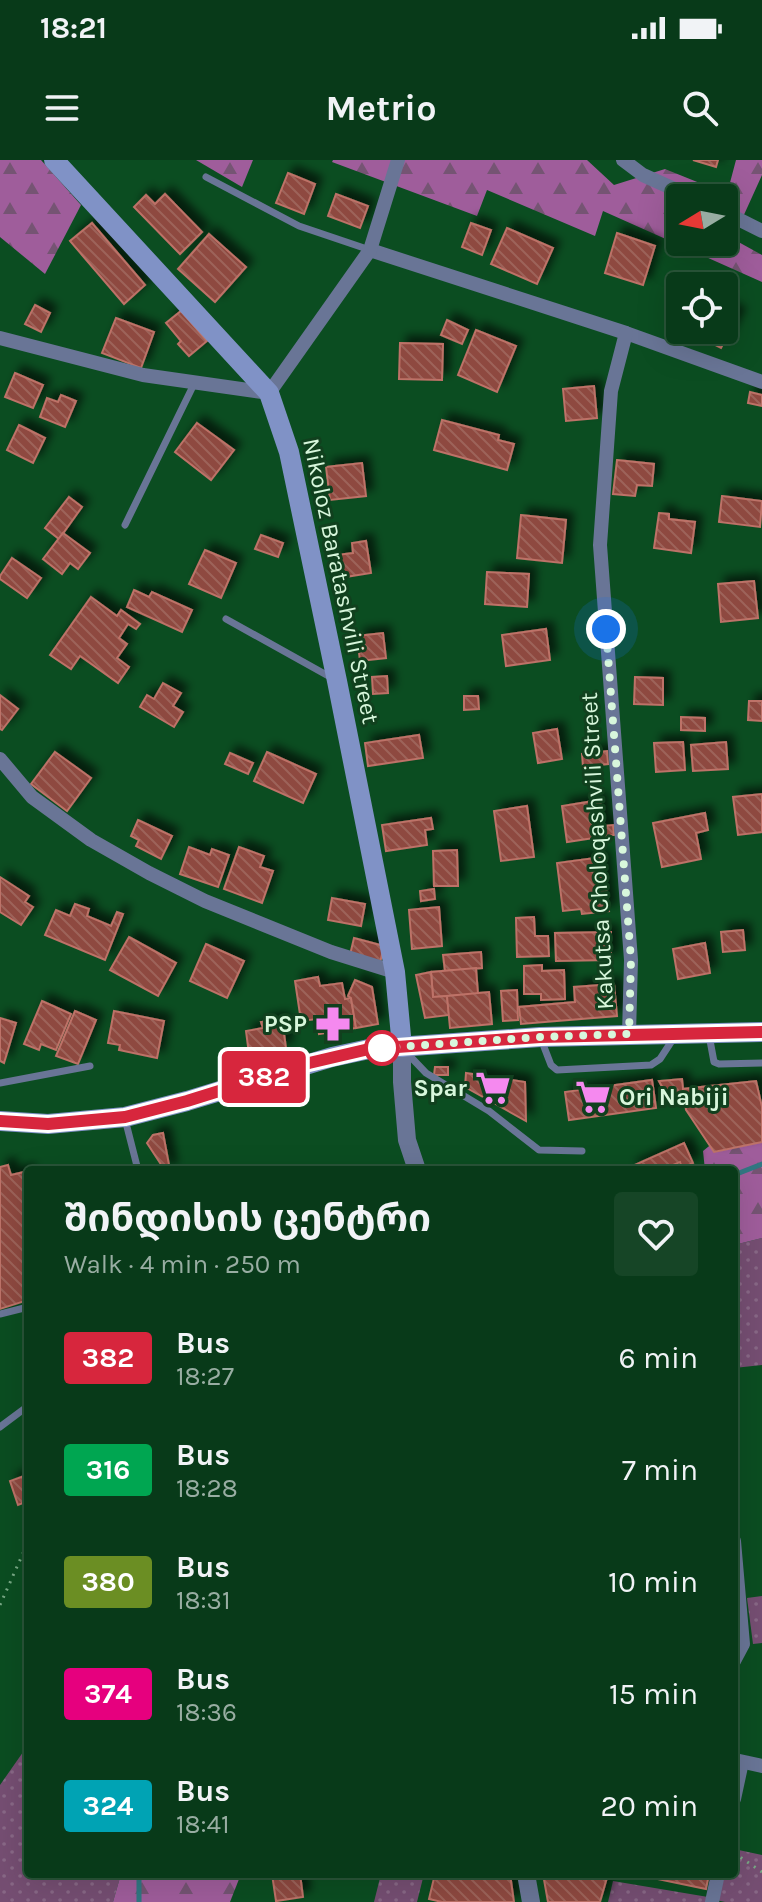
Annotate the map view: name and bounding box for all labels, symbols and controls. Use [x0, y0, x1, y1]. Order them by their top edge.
text: 18:21 [40, 10, 107, 46]
icon: menu [40, 86, 84, 130]
icon: search [678, 86, 722, 130]
text: Metrio [325, 87, 437, 129]
north arrow [666, 184, 738, 256]
map controls [666, 184, 738, 344]
button: locate [666, 272, 738, 344]
street label: Nikoloz Baratashvili Street [297, 436, 385, 726]
your location [586, 609, 626, 649]
street label: Kakutsa Choloqashvili Street [575, 692, 619, 1010]
pharmacy icon: PSP [314, 1005, 352, 1043]
place label: PSP [264, 1010, 307, 1038]
unlabelled marker [365, 1031, 399, 1065]
line badge: 382 [218, 1051, 310, 1103]
text: 382 [238, 1060, 290, 1093]
supermarket icon: Spar [474, 1069, 512, 1107]
place label: Spar [414, 1074, 468, 1102]
supermarket icon: Ori Nabiji [574, 1078, 612, 1116]
place label: Ori Nabiji [619, 1083, 729, 1111]
button: heart [614, 1192, 698, 1276]
text: შინდისის ცენტრი [64, 1196, 431, 1241]
text: Walk · 4 min · 250 m [64, 1249, 301, 1280]
text: Bus [176, 1325, 230, 1361]
text: 6 min [619, 1340, 698, 1376]
text: 382 [82, 1341, 134, 1374]
text: 18:27 [176, 1361, 234, 1392]
text: Bus [176, 1437, 230, 1473]
text: 7 min [622, 1452, 698, 1488]
text: 316 [86, 1453, 130, 1486]
text: 18:28 [176, 1473, 238, 1504]
text: Bus [176, 1549, 230, 1585]
text: 10 min [608, 1564, 698, 1600]
text: 380 [81, 1565, 135, 1598]
text: 18:31 [176, 1585, 231, 1616]
text: Bus [176, 1661, 230, 1697]
text: 15 min [609, 1676, 698, 1712]
text: 374 [84, 1677, 132, 1710]
text: 18:36 [176, 1697, 237, 1728]
text: Bus [176, 1773, 230, 1809]
text: 20 min [601, 1788, 698, 1824]
text: 324 [82, 1789, 134, 1822]
text: 18:41 [176, 1809, 230, 1840]

